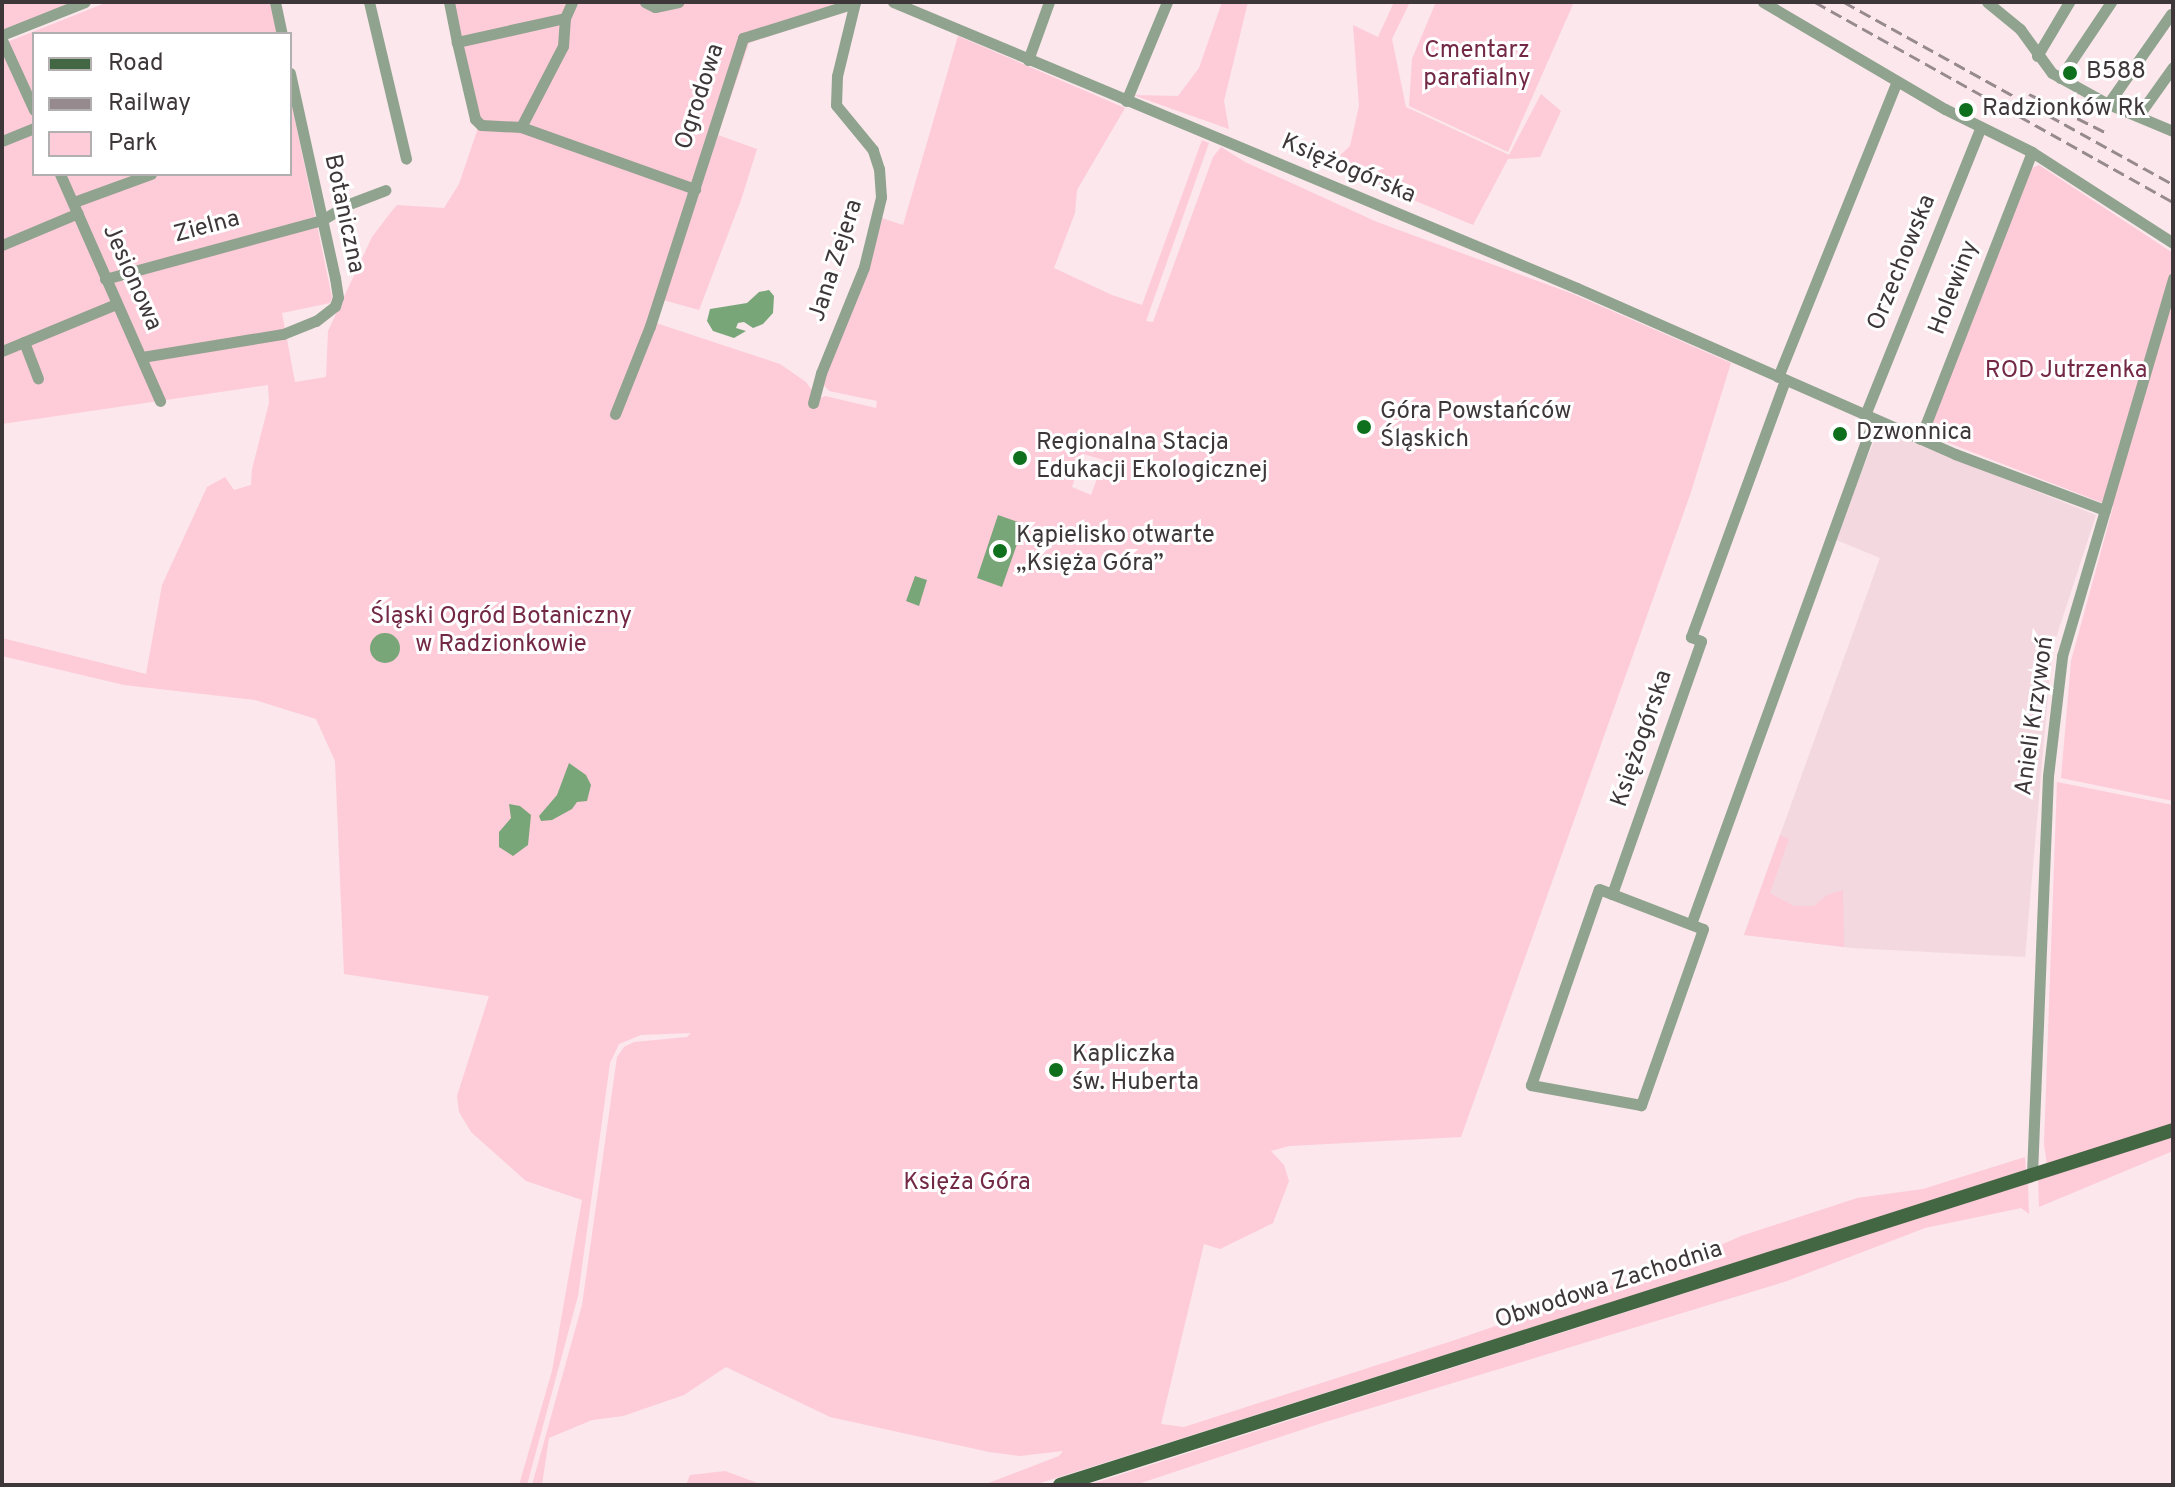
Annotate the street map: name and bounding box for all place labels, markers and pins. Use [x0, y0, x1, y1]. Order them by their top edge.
place label: B588 [2086, 59, 2146, 87]
marker: B588 [2061, 64, 2079, 82]
place label: Radzionków Rk [1982, 96, 2146, 124]
marker: Radzionków Rk [1957, 101, 1975, 119]
place label: Góra Powstańców Śląskich [1380, 399, 1571, 455]
marker: Góra Powstańców Śląskich [1355, 418, 1373, 436]
place label: Dzwonnica [1856, 420, 1972, 448]
marker: Dzwonnica [1831, 425, 1849, 443]
place label: Regionalna Stacja Edukacji Ekologicznej [1036, 430, 1268, 486]
marker: Regionalna Stacja Edukacji Ekologicznej [1011, 449, 1029, 467]
place label: Kąpielisko otwarte „Księża Góra” [1016, 523, 1215, 579]
marker: Kąpielisko otwarte „Księża Góra” [991, 542, 1009, 560]
place label: Kapliczka św. Huberta [1072, 1042, 1199, 1098]
marker: Kapliczka św. Huberta [1047, 1061, 1065, 1079]

